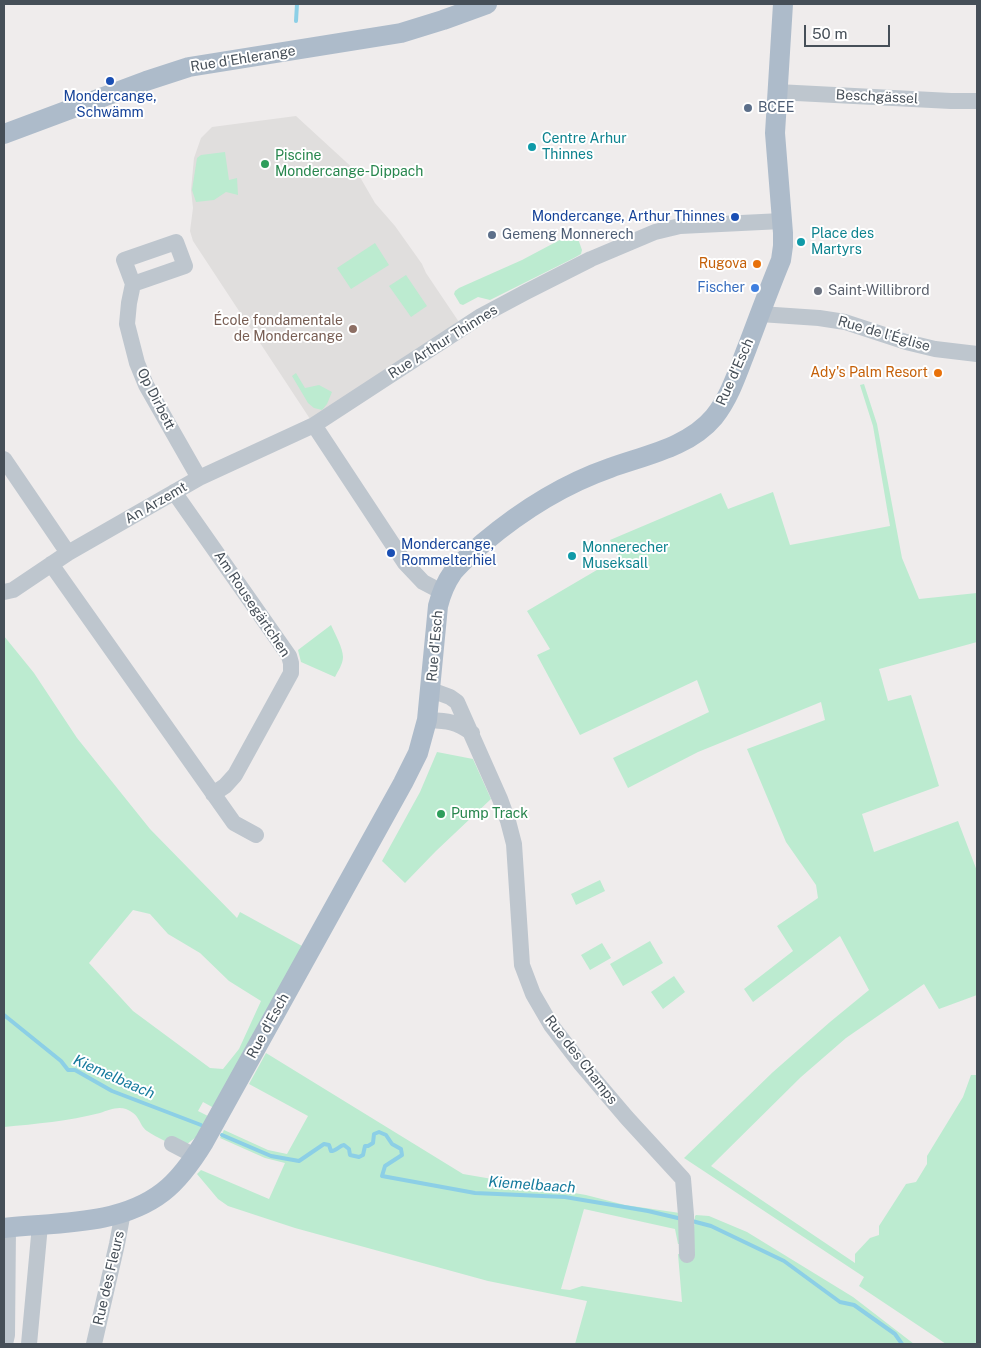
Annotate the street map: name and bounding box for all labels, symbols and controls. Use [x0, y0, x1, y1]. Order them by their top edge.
scale bar [806, 15, 892, 47]
text: 50 m [812, 25, 847, 42]
street label: Rue d'Ehlerange [189, 42, 297, 76]
marker: Mondercange, Schwämm [104, 75, 116, 87]
street label: Beschgässel [835, 86, 919, 108]
place label: Mondercange, Schwämm [63, 89, 157, 121]
place label: BCEE [758, 100, 794, 116]
marker: BCEE [742, 102, 754, 114]
place label: Centre Arhur Thinnes [542, 131, 627, 164]
marker: Centre Arhur Thinnes [526, 141, 538, 153]
place label: Piscine Mondercange-Dippach [275, 148, 423, 180]
marker: Piscine Mondercange-Dippach [259, 158, 271, 170]
place label: Mondercange, Arthur Thinnes [532, 209, 725, 225]
marker: Mondercange, Arthur Thinnes [729, 211, 741, 223]
place label: Place des Martyrs [811, 226, 874, 258]
place label: Gemeng Monnerech [502, 227, 634, 243]
marker: Gemeng Monnerech [486, 229, 498, 241]
marker: Place des Martyrs [795, 236, 807, 248]
place label: Rugova [699, 256, 747, 272]
marker: Rugova [751, 258, 763, 270]
place label: Fischer [697, 280, 745, 296]
marker: Fischer [749, 282, 761, 294]
place label: Saint-Willibrord [828, 283, 930, 299]
marker: Saint-Willibrord [812, 285, 824, 297]
street label: Rue Arthur Thinnes [385, 302, 501, 382]
place label: École fondamentale de Mondercange [213, 313, 343, 346]
street label: Rue de l'Église [836, 313, 932, 355]
marker: École fondamentale de Mondercange [347, 323, 359, 335]
street label: Rue d'Esch [713, 336, 757, 408]
street label: Op Dirbett [133, 365, 179, 433]
place label: Ady's Palm Resort [810, 365, 928, 381]
marker: Ady's Palm Resort [932, 367, 944, 379]
street label: An Arzemt [122, 479, 190, 527]
place label: Mondercange, Rommelterhiel [401, 537, 496, 570]
place label: Monnerecher Museksall [582, 540, 669, 572]
marker: Mondercange, Rommelterhiel [385, 547, 397, 559]
street label: Am Rousegärtchen [210, 548, 294, 660]
marker: Monnerecher Museksall [566, 550, 578, 562]
street label: Rue d'Esch [424, 610, 446, 682]
place label: Pump Track [451, 806, 528, 822]
marker: Pump Track [435, 808, 447, 820]
street label: Rue d'Esch [243, 991, 293, 1061]
street label: Rue des Champs [541, 1012, 621, 1108]
water label: Kiemelbaach [70, 1051, 158, 1103]
water label: Kiemelbaach [488, 1173, 576, 1197]
street label: Rue des Fleurs [90, 1229, 128, 1327]

